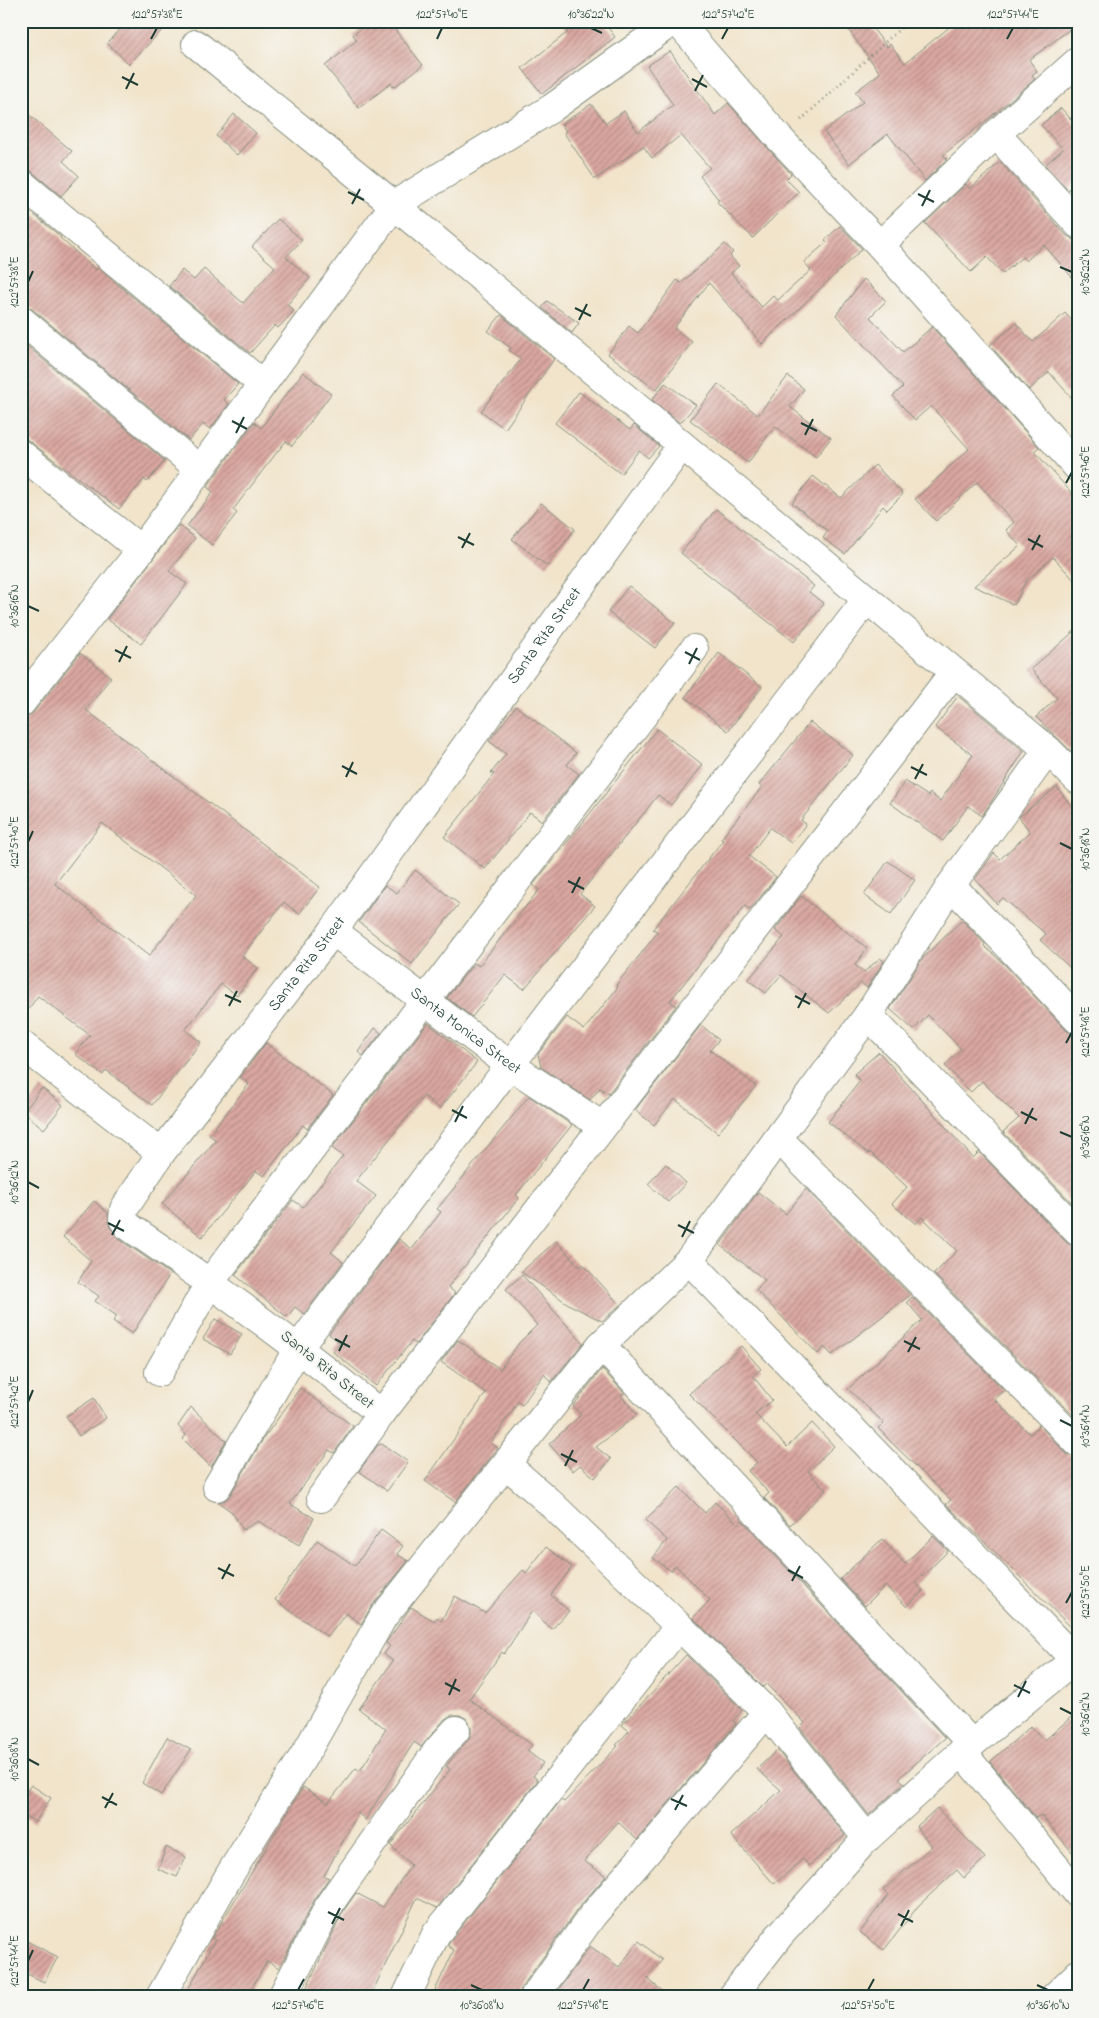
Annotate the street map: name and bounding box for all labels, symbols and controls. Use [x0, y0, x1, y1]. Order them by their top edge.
text: 122°57'38"E [131, 6, 183, 24]
text: 122°57'40"E [416, 6, 468, 24]
text: 10°36'22"N [568, 6, 614, 24]
text: 122°57'42"E [701, 6, 755, 24]
text: 122°57'44"E [987, 6, 1039, 24]
text: 10°36'22"N [1077, 249, 1095, 295]
text: 122°57'38"E [6, 256, 24, 308]
text: 122°57'46"E [1077, 446, 1095, 498]
street label: Santa Rita Street [501, 582, 588, 690]
text: 10°36'16"N [6, 584, 24, 628]
text: 122°57'40"E [6, 816, 24, 868]
text: 10°36'18"N [1077, 828, 1095, 870]
street label: Santa Rita Street [263, 911, 352, 1017]
street label: Santa Monica Street [405, 981, 526, 1081]
text: 122°57'48"E [1077, 1006, 1095, 1058]
text: 10°36'16"N [1077, 1115, 1095, 1159]
text: 10°36'12"N [6, 1160, 24, 1204]
street label: Santa Rita Street [275, 1325, 380, 1416]
text: 122°57'42"E [6, 1375, 24, 1429]
text: 10°36'14"N [1077, 1404, 1095, 1448]
text: 122°57'50"E [1077, 1565, 1095, 1619]
text: 10°36'12"N [1077, 1692, 1095, 1736]
text: 10°36'08"N [6, 1737, 24, 1781]
text: 122°57'44"E [6, 1935, 24, 1987]
text: 122°57'46"E [272, 1997, 324, 2015]
text: 10°36'08"N [460, 1997, 504, 2015]
text: 122°57'48"E [557, 1997, 609, 2015]
text: 122°57'50"E [841, 1997, 895, 2015]
text: 10°36'10"N [1026, 1997, 1070, 2015]

